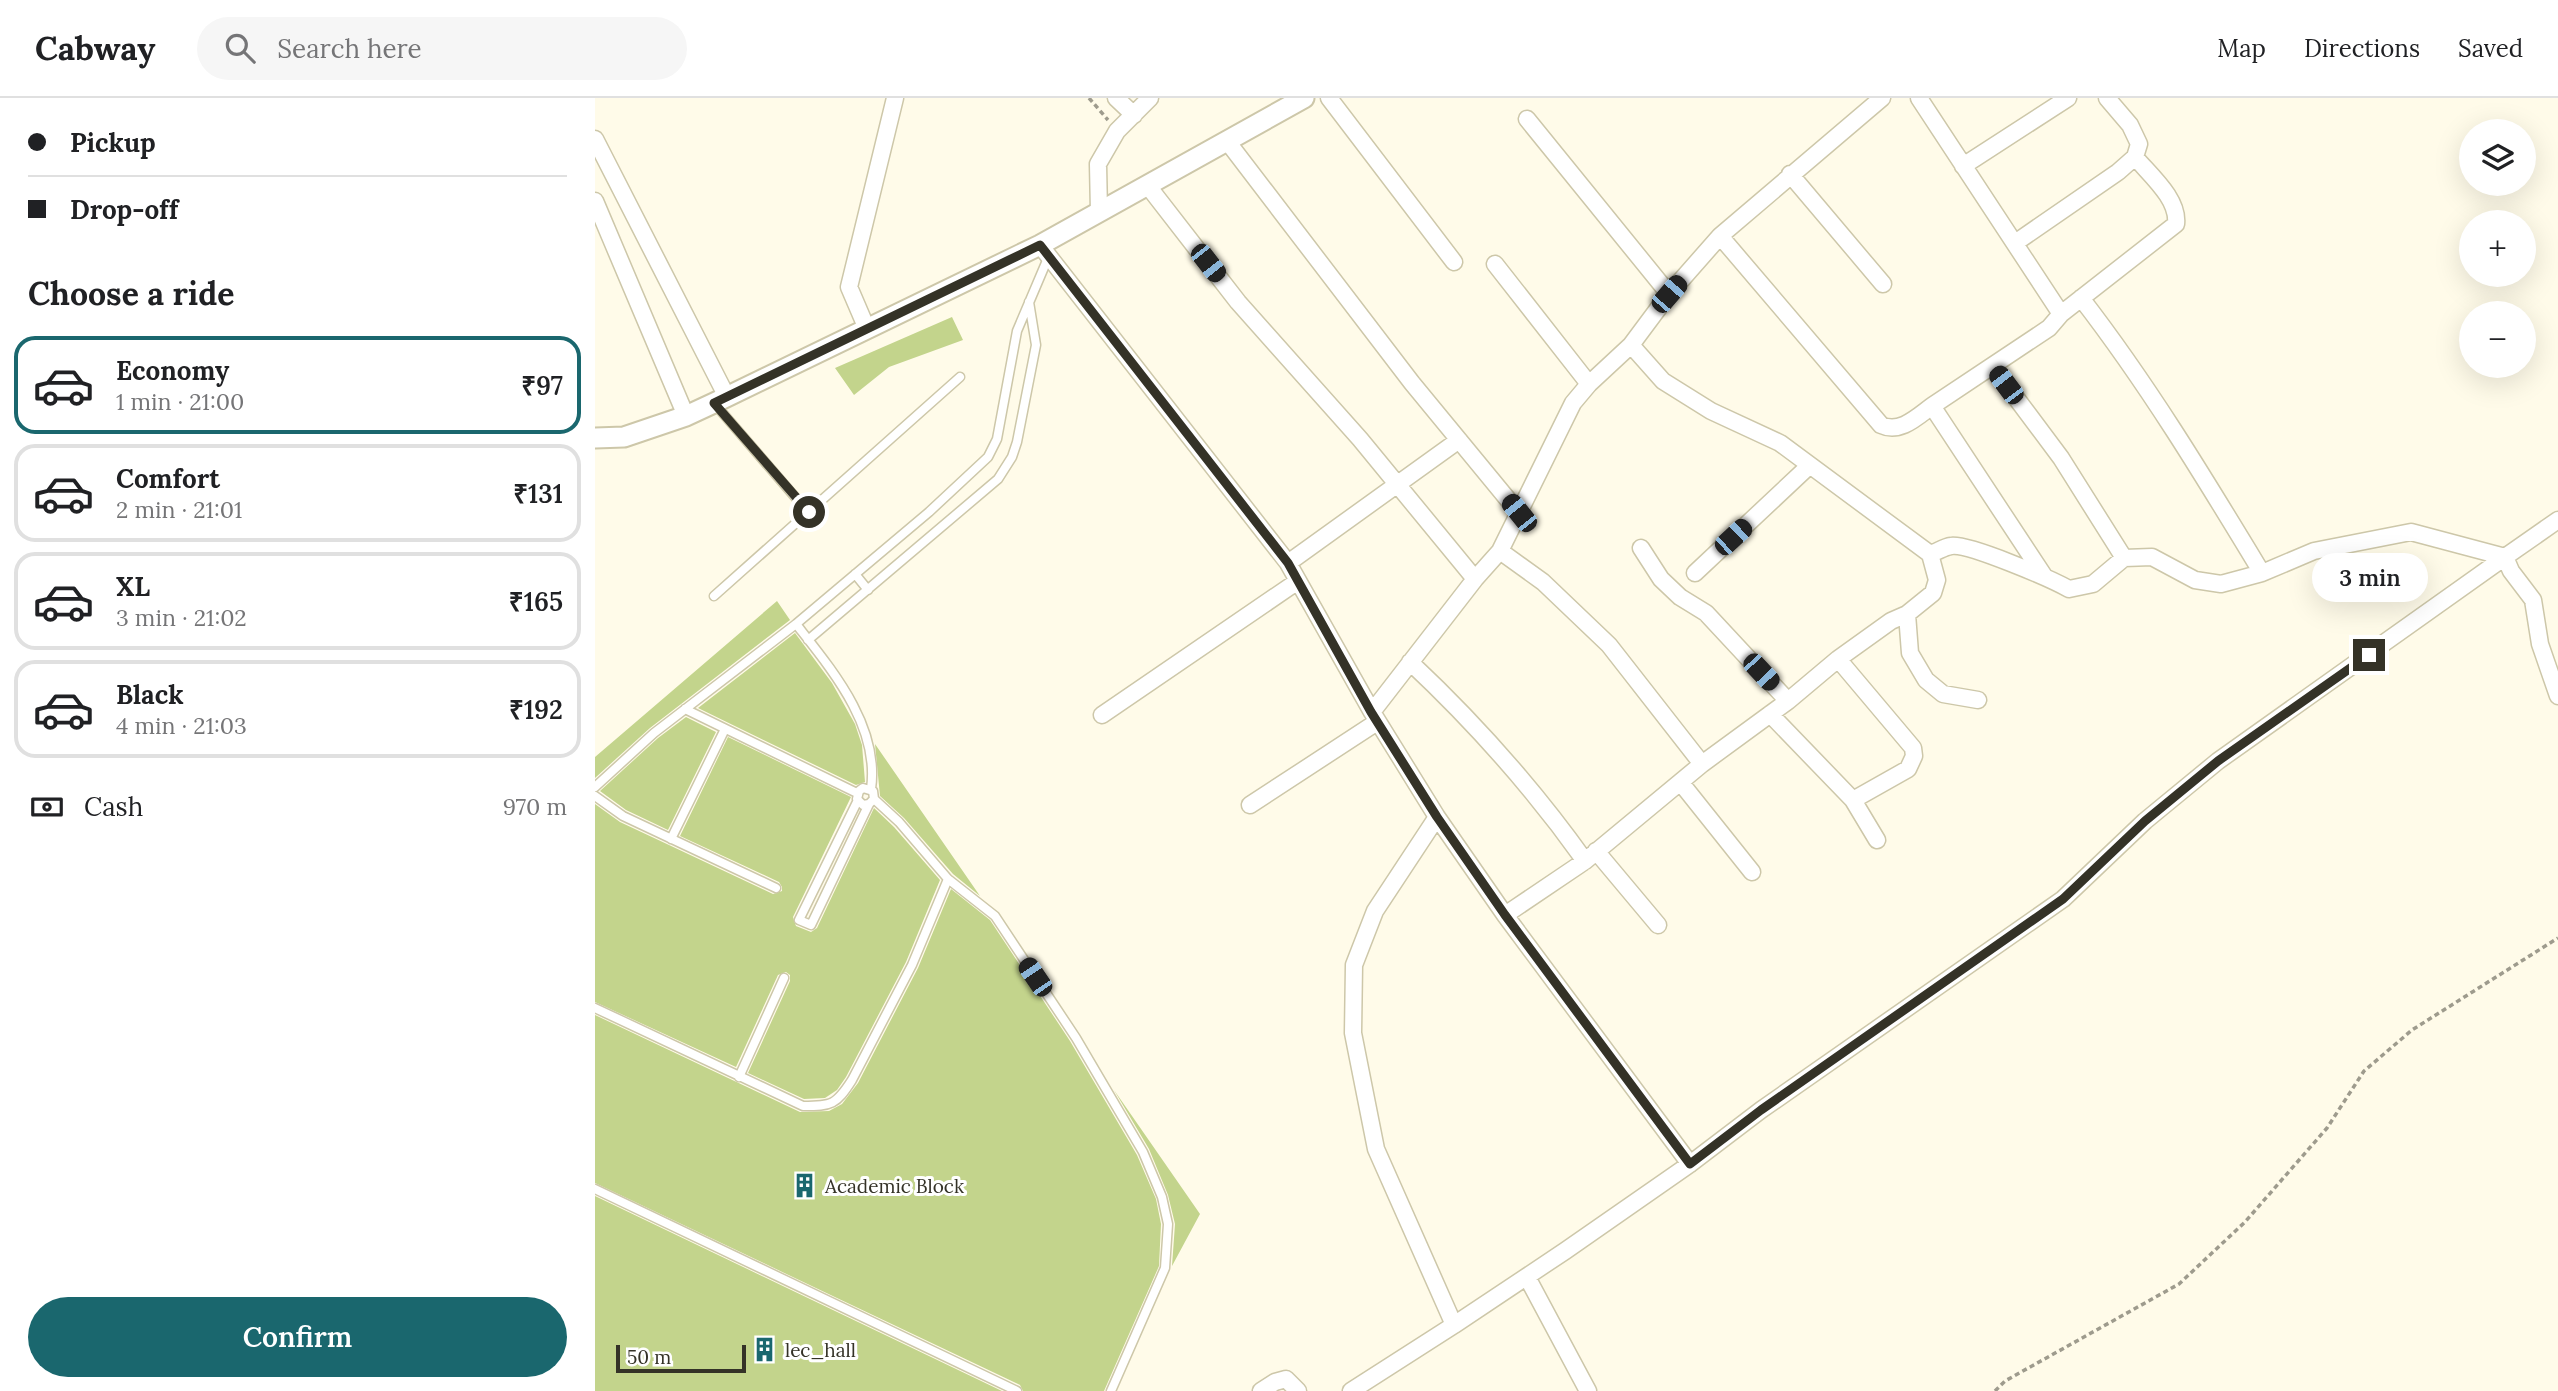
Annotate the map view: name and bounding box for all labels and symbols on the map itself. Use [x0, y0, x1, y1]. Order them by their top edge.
car [1187, 240, 1230, 286]
car [1648, 271, 1691, 317]
car [1985, 362, 2028, 408]
car [1498, 490, 1541, 536]
route start [793, 496, 825, 528]
car [1711, 515, 1756, 559]
callout: 3 min [2311, 554, 2427, 602]
route end [2353, 639, 2385, 671]
car [1739, 649, 1784, 695]
car [1015, 954, 1056, 1000]
building icon: Academic Block [791, 1172, 819, 1200]
place label: Academic Block [824, 1174, 965, 1198]
building icon: lec_hall [751, 1336, 779, 1364]
place label: lec_hall [785, 1338, 856, 1362]
scale bar [616, 1342, 745, 1374]

